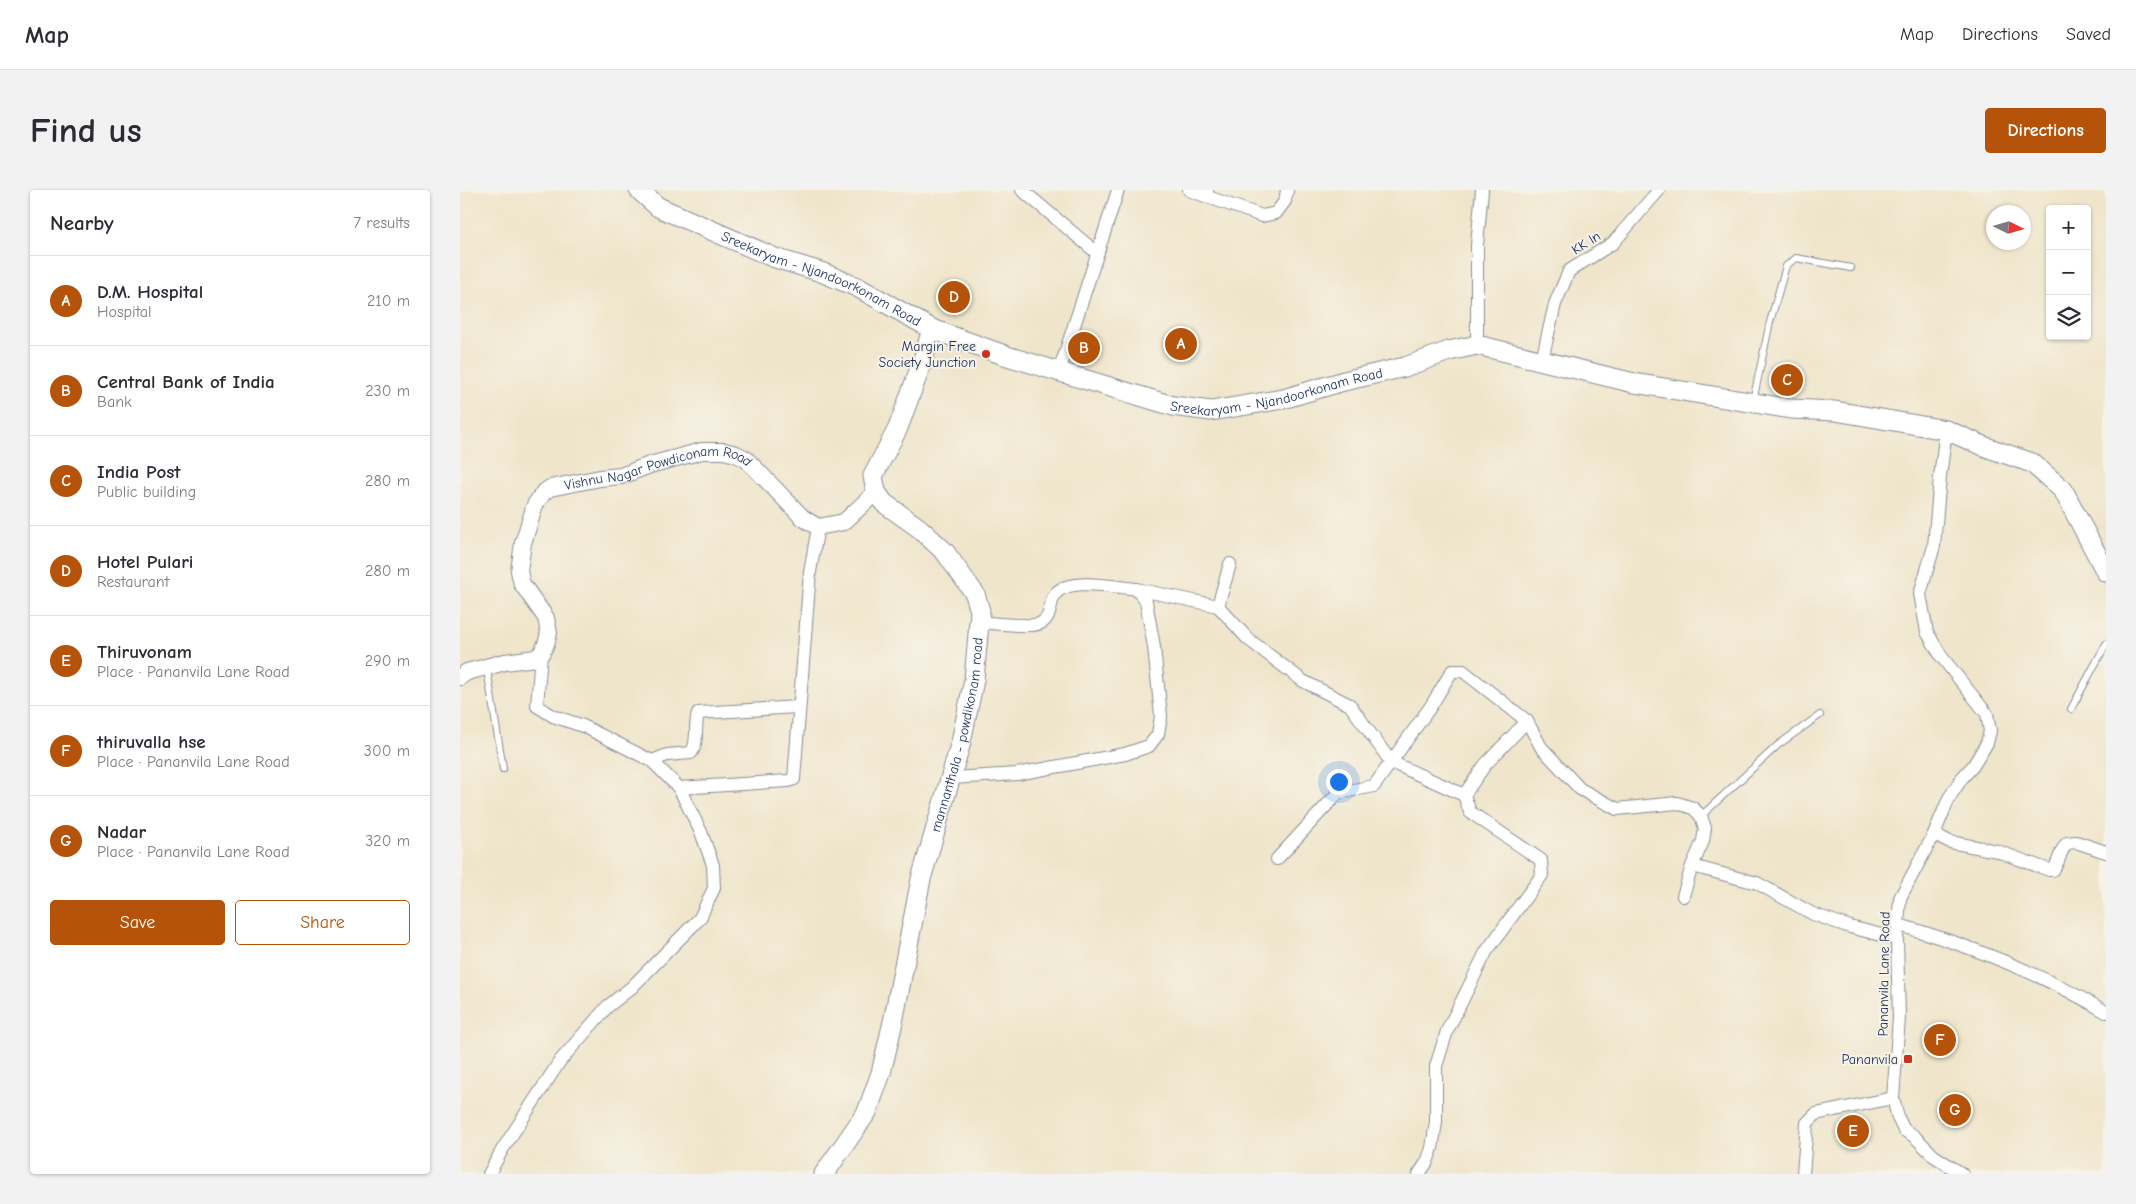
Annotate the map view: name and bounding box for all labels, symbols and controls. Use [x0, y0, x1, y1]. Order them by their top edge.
text: Map [25, 21, 69, 49]
text: Map [1900, 24, 1934, 45]
text: Directions [1962, 24, 2038, 45]
text: Saved [2066, 24, 2111, 45]
button: Directions [1985, 108, 2106, 153]
text: Find us [30, 110, 142, 151]
north arrow [1986, 205, 2031, 250]
map controls [2046, 205, 2091, 340]
button: + [2046, 205, 2091, 250]
text: Nearby [50, 211, 114, 235]
text: 7 results [353, 214, 410, 232]
street label: Sreekaryam - Njandoorkonam Road [719, 227, 924, 330]
street label: KK ln [1568, 228, 1604, 258]
button: − [2046, 250, 2091, 295]
pin: D [938, 278, 970, 316]
text: D.M. Hospital [97, 281, 203, 303]
text: A [62, 292, 70, 310]
text: 210 m [367, 292, 410, 310]
button: layers [2046, 295, 2091, 340]
text: Hospital [97, 303, 152, 321]
pin: A [1165, 325, 1197, 363]
pin: B [1068, 329, 1100, 367]
place label: Margin Free Society Junction [879, 338, 976, 371]
marker: Margin Free Society Junction [980, 348, 992, 360]
pin: C [1771, 361, 1803, 399]
street label: Sreekaryam - Njandoorkonam Road [1169, 364, 1384, 419]
text: Central Bank of India [97, 371, 275, 393]
text: B [61, 382, 71, 400]
text: 230 m [365, 382, 410, 400]
text: Bank [97, 393, 132, 411]
street label: Vishnu Nagar Powdiconam Road [563, 443, 756, 493]
text: India Post [97, 461, 181, 483]
text: C [61, 472, 71, 490]
text: 280 m [365, 472, 410, 490]
text: Public building [97, 483, 196, 501]
text: Hotel Pulari [97, 551, 193, 573]
text: D [61, 562, 71, 580]
text: 280 m [365, 562, 410, 580]
text: Restaurant [97, 573, 169, 591]
street label: mannanthala - powdikonam road [927, 637, 986, 834]
text: Thiruvonam [97, 641, 192, 663]
text: E [61, 652, 71, 670]
text: 290 m [365, 652, 410, 670]
text: Place · Pananvila Lane Road [97, 663, 290, 681]
text: thiruvalla hse [97, 731, 206, 753]
text: F [61, 742, 71, 760]
text: 300 m [364, 742, 410, 760]
text: Place · Pananvila Lane Road [97, 753, 290, 771]
your location [1326, 769, 1352, 795]
text: Nadar [97, 821, 146, 843]
text: G [60, 832, 72, 850]
text: 320 m [365, 832, 410, 850]
text: Place · Pananvila Lane Road [97, 843, 290, 861]
button: Save [50, 900, 225, 945]
button: Share [235, 900, 410, 945]
street label: Pananvila Lane Road [1874, 911, 1894, 1037]
pin: F [1924, 1021, 1956, 1059]
place label: Pananvila [1841, 1051, 1898, 1068]
marker: Pananvila [1902, 1053, 1914, 1065]
pin: G [1939, 1091, 1971, 1129]
pin: E [1837, 1112, 1869, 1150]

